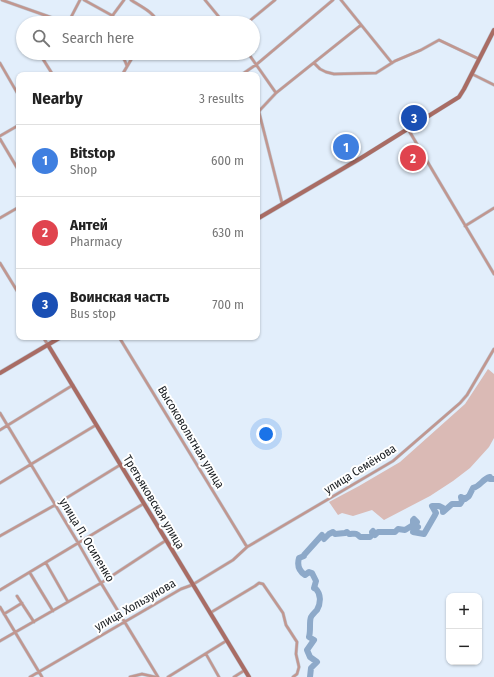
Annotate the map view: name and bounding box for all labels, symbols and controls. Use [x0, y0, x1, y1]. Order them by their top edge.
search box [16, 16, 260, 60]
icon: search [30, 27, 52, 49]
text: Search here [62, 29, 134, 47]
text: Nearby [32, 88, 83, 109]
text: 3 results [199, 91, 244, 106]
pin: 3 [401, 103, 427, 133]
pin: 1 [333, 132, 359, 162]
pin: 2 [400, 143, 426, 173]
text: Bitstop [70, 144, 115, 162]
text: 1 [42, 153, 48, 168]
text: 600 m [211, 153, 244, 168]
text: Shop [70, 162, 97, 177]
text: Антей [70, 216, 108, 234]
text: 2 [42, 225, 48, 240]
text: 630 m [212, 225, 244, 240]
text: Pharmacy [70, 234, 122, 249]
text: Воинская часть [70, 288, 169, 306]
text: 3 [42, 297, 48, 312]
text: 700 m [212, 297, 244, 312]
text: Bus stop [70, 306, 116, 321]
street label: Высоковольтная улица [155, 383, 227, 491]
your location [256, 424, 276, 444]
street label: улица Семёнова [321, 441, 399, 497]
street label: Третьяковская улица [120, 453, 188, 552]
street label: улица П. Осипенко [57, 496, 117, 584]
street label: улица Хользунова [92, 576, 178, 634]
map controls [446, 593, 482, 665]
button: + [446, 593, 482, 629]
button: − [446, 629, 482, 665]

